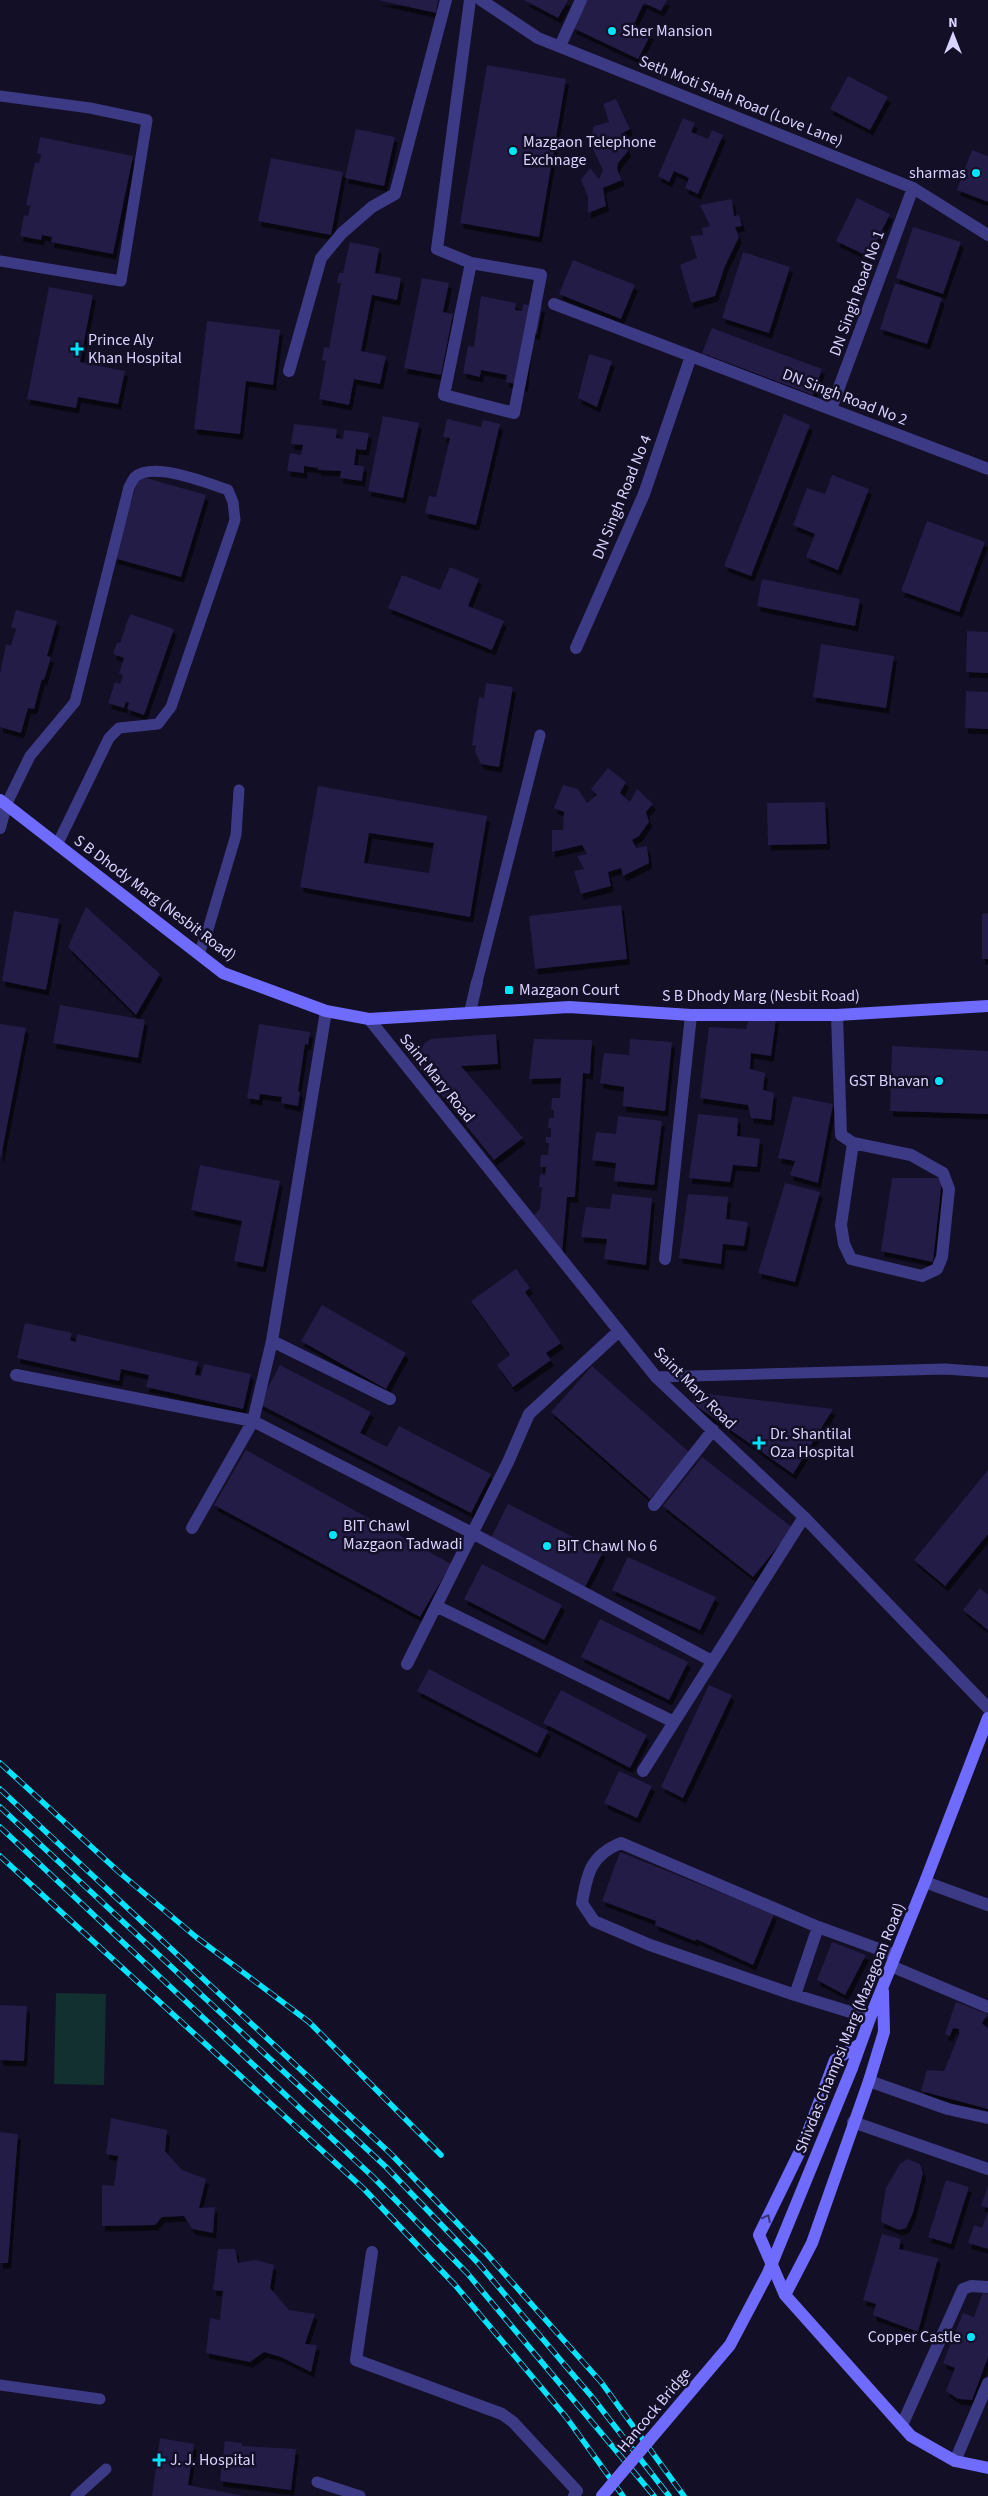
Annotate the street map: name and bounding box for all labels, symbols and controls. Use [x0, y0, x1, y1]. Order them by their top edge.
north arrow [928, 10, 978, 60]
text: N [948, 13, 958, 33]
place label: Sher Mansion [622, 20, 712, 42]
marker: Sher Mansion [606, 25, 618, 37]
street label: Seth Moti Shah Road (Love Lane) [636, 50, 846, 152]
place label: Mazgaon Telephone Exchnage [523, 131, 656, 171]
marker: Mazgaon Telephone Exchnage [507, 145, 519, 157]
place label: sharmas [909, 162, 966, 184]
marker: sharmas [970, 167, 982, 179]
street label: DN Singh Road No 1 [824, 227, 890, 359]
place label: Prince Aly Khan Hospital [88, 329, 182, 369]
marker: Prince Aly Khan Hospital [70, 342, 84, 356]
street label: DN Singh Road No 2 [779, 363, 911, 431]
street label: DN Singh Road No 4 [587, 432, 657, 562]
street label: S B Dhody Marg (Nesbit Road) [69, 830, 241, 966]
place label: Mazgaon Court [519, 979, 620, 1001]
marker: Mazgaon Court [503, 984, 515, 996]
street label: S B Dhody Marg (Nesbit Road) [662, 985, 860, 1007]
street label: Saint Mary Road [394, 1029, 480, 1127]
place label: GST Bhavan [849, 1070, 929, 1092]
marker: GST Bhavan [933, 1075, 945, 1087]
street label: Saint Mary Road [649, 1342, 741, 1434]
place label: Dr. Shantilal Oza Hospital [770, 1423, 854, 1463]
marker: Dr. Shantilal Oza Hospital [752, 1436, 766, 1450]
place label: BIT Chawl Mazgaon Tadwadi [343, 1515, 462, 1555]
marker: BIT Chawl Mazgaon Tadwadi [327, 1529, 339, 1541]
place label: BIT Chawl No 6 [557, 1535, 657, 1557]
marker: BIT Chawl No 6 [541, 1540, 553, 1552]
street label: Shivdas Champsi Marg (Mazagoan Road) [790, 1900, 910, 2156]
one-way arrow [761, 2214, 771, 2223]
place label: Copper Castle [868, 2326, 961, 2348]
marker: Copper Castle [965, 2331, 977, 2343]
street label: Hancock Bridge [612, 2363, 696, 2457]
place label: J. J. Hospital [170, 2449, 255, 2471]
marker: J. J. Hospital [152, 2453, 166, 2467]

